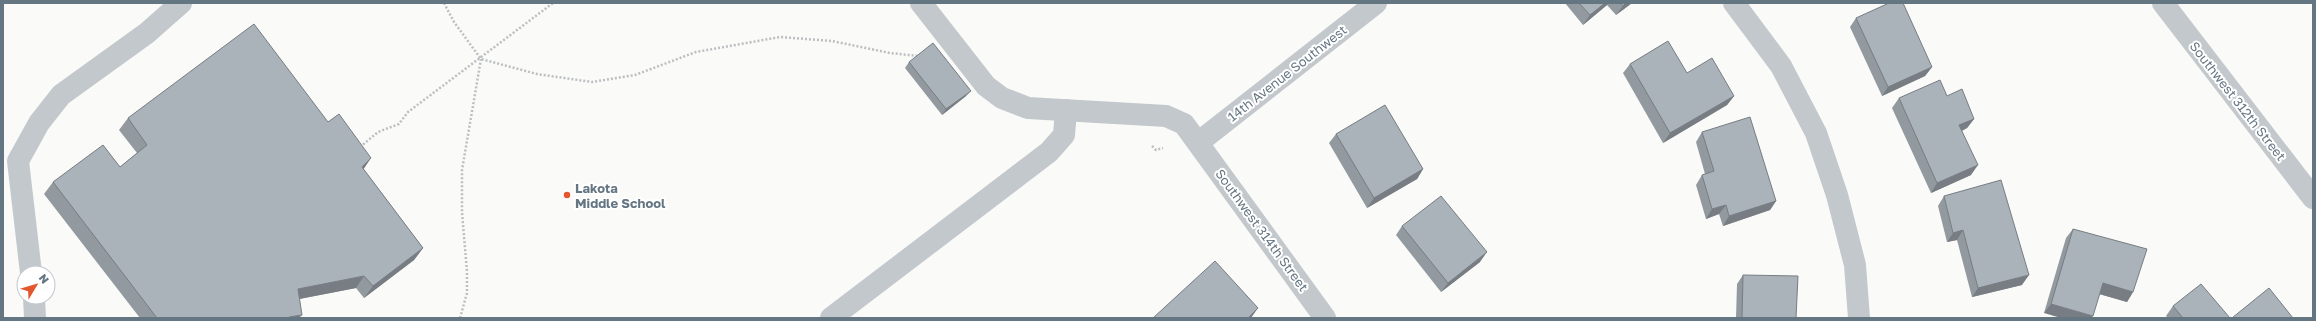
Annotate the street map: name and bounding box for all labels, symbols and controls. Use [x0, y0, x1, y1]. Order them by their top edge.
street label: 14th Avenue Southwest [1224, 21, 1350, 125]
street label: Southwest 312th Street [2187, 38, 2289, 164]
street label: Southwest 314th Street [1212, 166, 1312, 294]
place label: Lakota Middle School [575, 180, 666, 211]
marker: Lakota Middle School [562, 190, 572, 200]
north arrow [16, 265, 56, 305]
text: N [37, 271, 52, 286]

